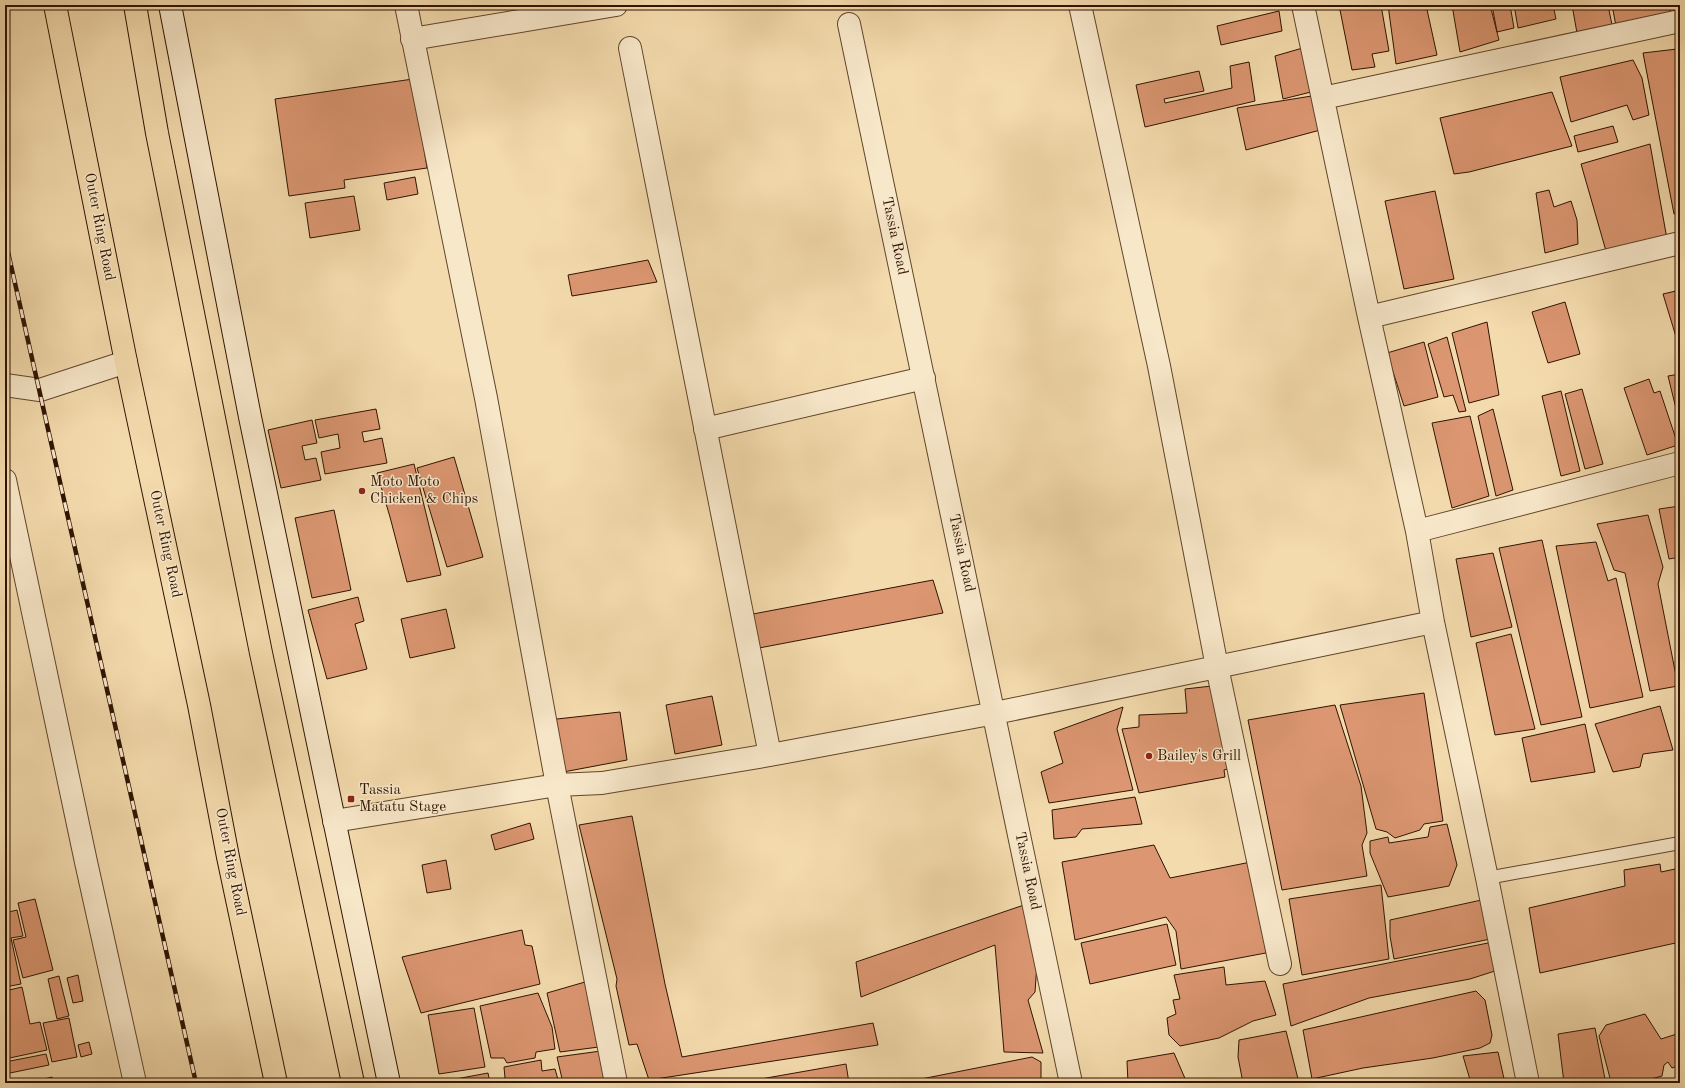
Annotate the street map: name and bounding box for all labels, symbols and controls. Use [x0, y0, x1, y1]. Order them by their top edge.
street label: Outer Ring Road [81, 172, 117, 282]
street label: Tassia Road [878, 196, 910, 277]
place label: Moto Moto Chicken & Chips [370, 475, 478, 507]
marker: Moto Moto Chicken & Chips [357, 486, 367, 496]
street label: Outer Ring Road [146, 489, 184, 599]
street label: Tassia Road [945, 513, 977, 594]
place label: Bailey's Grill [1157, 749, 1241, 764]
marker: Bailey's Grill [1144, 751, 1154, 761]
place label: Tassia Matatu Stage [359, 783, 446, 815]
marker: Tassia Matatu Stage [346, 794, 356, 804]
street label: Outer Ring Road [212, 807, 248, 917]
street label: Tassia Road [1011, 831, 1043, 912]

